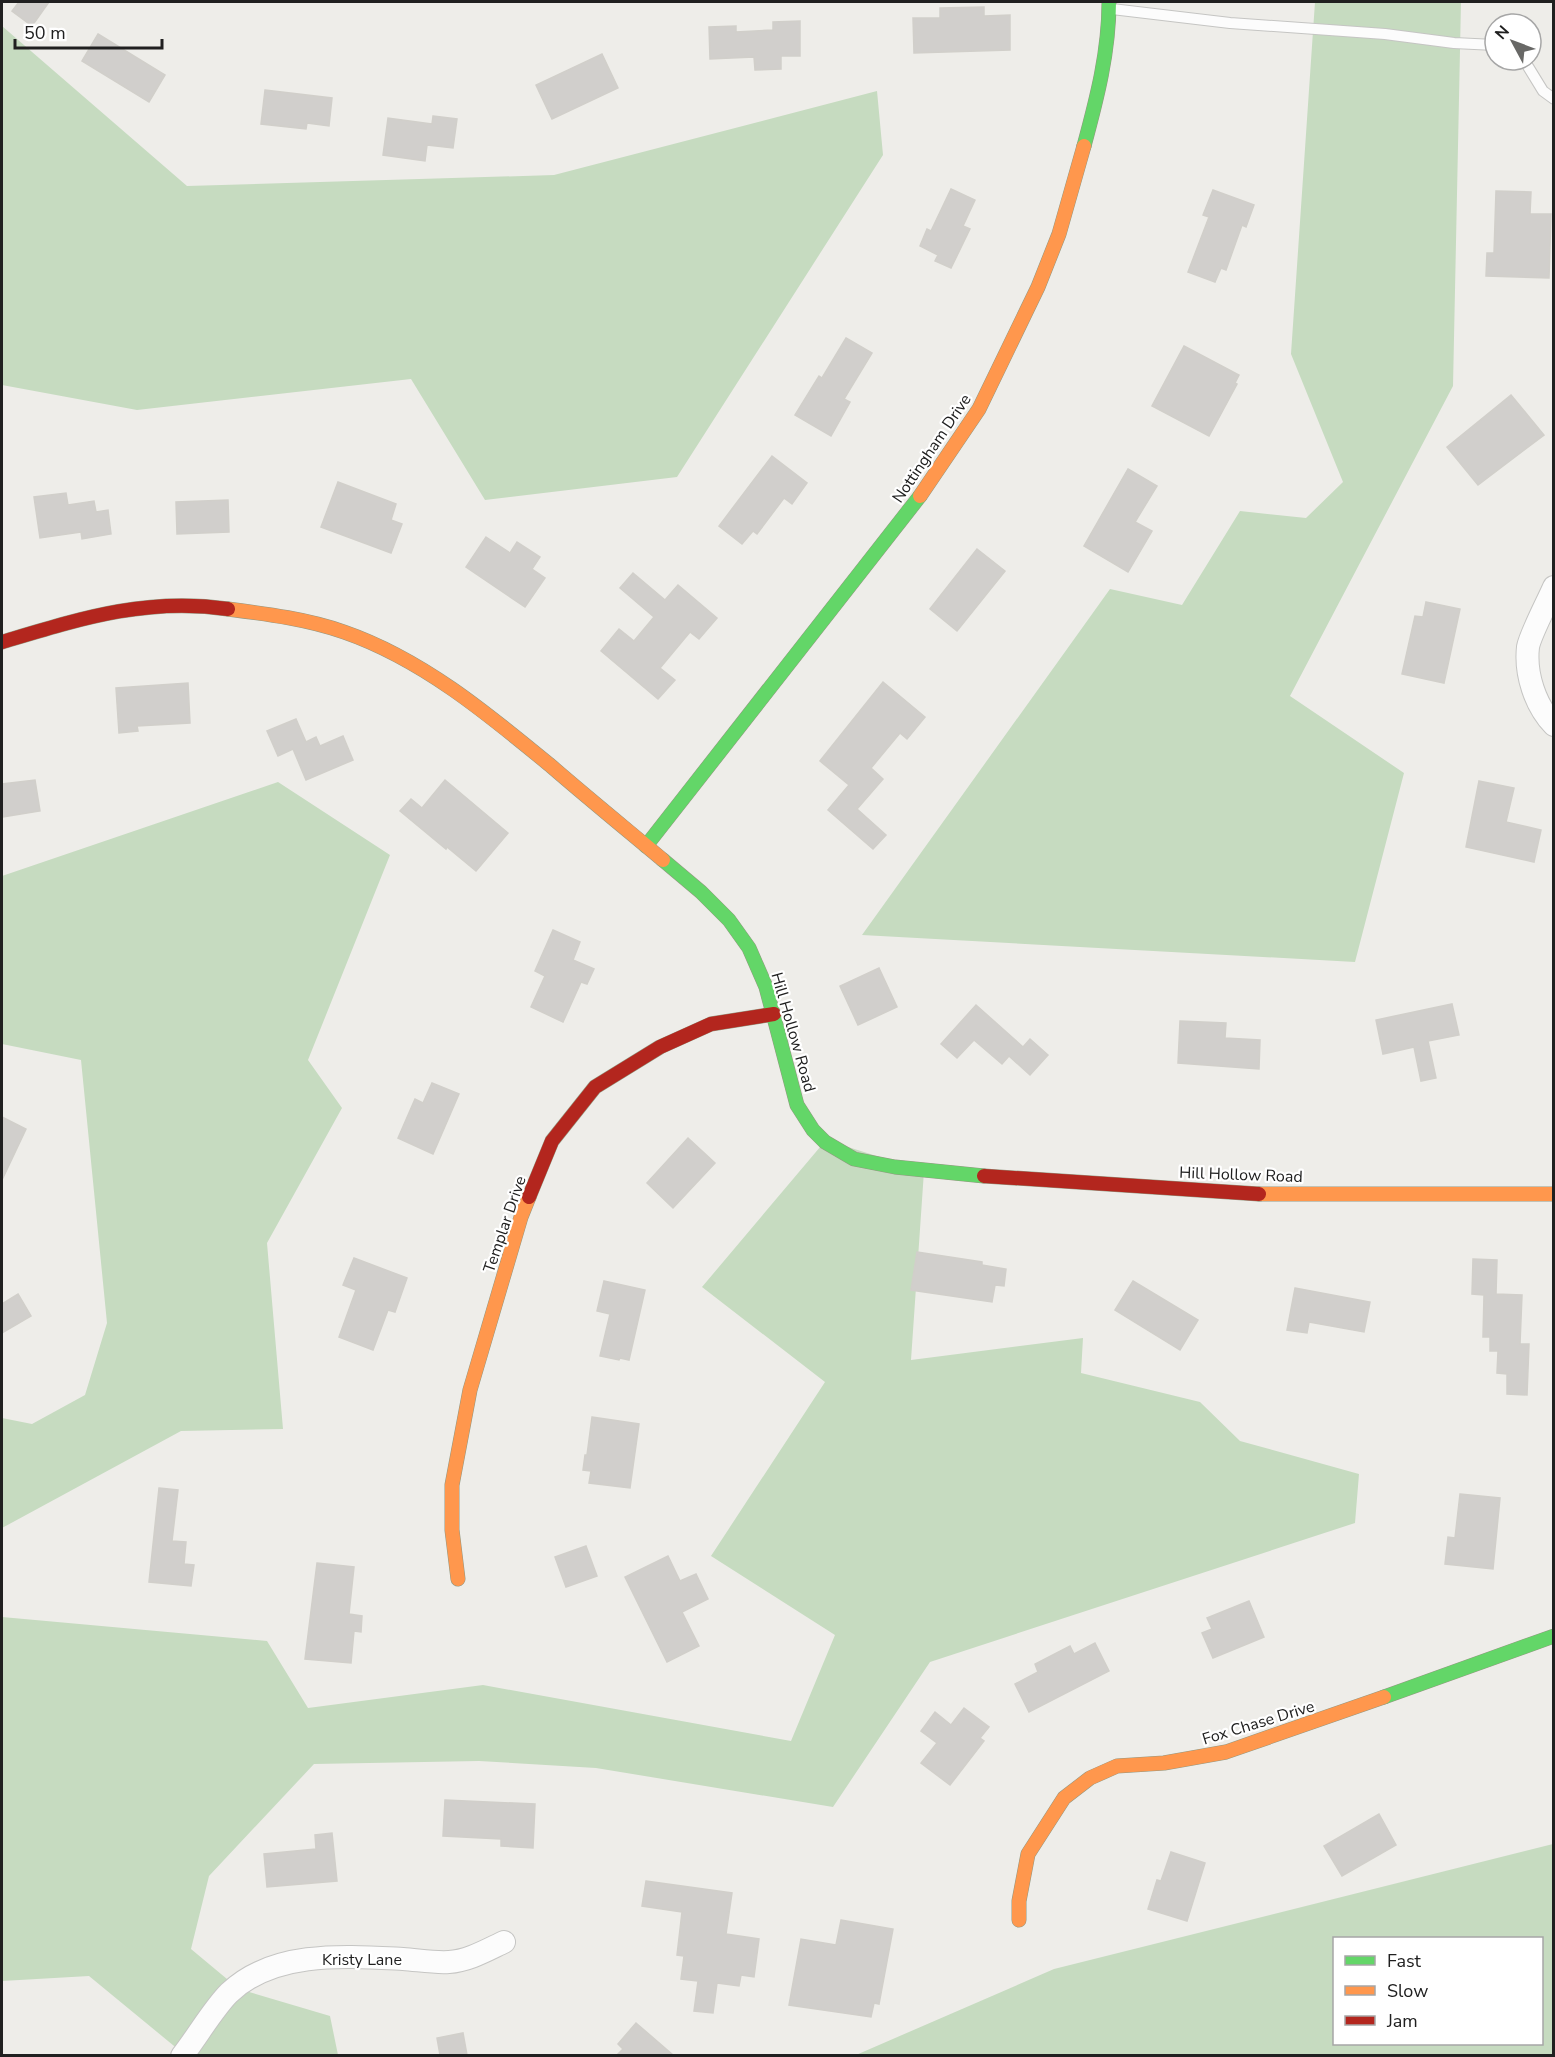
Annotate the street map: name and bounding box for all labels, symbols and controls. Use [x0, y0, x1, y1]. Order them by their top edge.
scale bar [15, 12, 162, 50]
north arrow [1483, 12, 1543, 72]
text: 50 m [24, 21, 66, 45]
text: N [1490, 21, 1515, 45]
street label: Nottingham Drive [887, 390, 977, 507]
street label: Hill Hollow Road [765, 970, 821, 1095]
street label: Hill Hollow Road [1179, 1162, 1303, 1188]
street label: Templar Drive [478, 1173, 532, 1276]
street label: Fox Chase Drive [1199, 1695, 1317, 1750]
legend [1333, 1937, 1543, 2045]
street label: Kristy Lane [322, 1949, 402, 1971]
text: Fast [1387, 1949, 1422, 1973]
text: Slow [1387, 1979, 1428, 2003]
text: Jam [1386, 2009, 1418, 2033]

